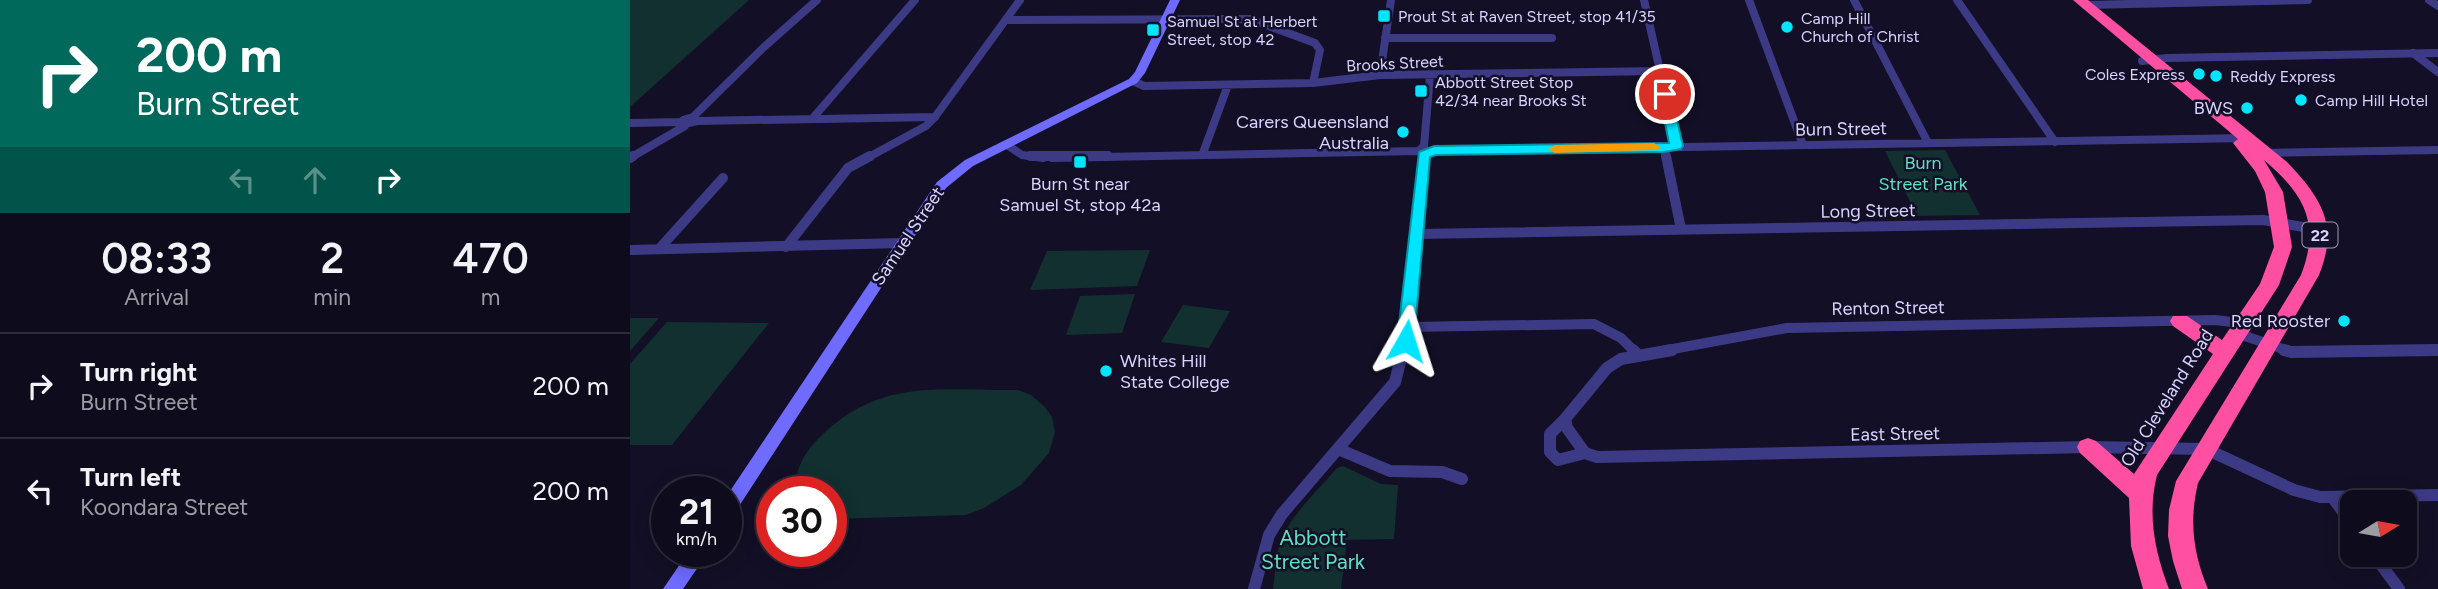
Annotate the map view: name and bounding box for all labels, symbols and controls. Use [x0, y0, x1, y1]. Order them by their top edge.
place label: Prout St at Raven Street, stop 41/35 [1398, 7, 1656, 26]
marker: Prout St at Raven Street, stop 41/35 [1376, 8, 1392, 24]
place label: Camp Hill Church of Christ [1801, 9, 1920, 46]
place label: Samuel St at Herbert Street, stop 42 [1167, 12, 1317, 49]
marker: Camp Hill Church of Christ [1779, 19, 1795, 35]
marker: Samuel St at Herbert Street, stop 42 [1145, 22, 1161, 38]
text: 200 m [136, 25, 282, 84]
icon: right [21, 28, 112, 119]
street label: Brooks Street [1346, 51, 1444, 76]
pin [1635, 64, 1695, 124]
place label: Coles Express [2085, 65, 2185, 84]
marker: Coles Express [2191, 66, 2207, 82]
place label: Reddy Express [2230, 67, 2335, 86]
marker: Reddy Express [2208, 68, 2224, 84]
place label: Abbott Street Stop 42/34 near Brooks St [1435, 73, 1587, 110]
icon: arrive [1646, 75, 1684, 113]
marker: Abbott Street Stop 42/34 near Brooks St [1413, 83, 1429, 99]
text: Burn Street [136, 85, 300, 123]
place label: Camp Hill Hotel [2315, 91, 2428, 110]
marker: Camp Hill Hotel [2293, 92, 2309, 108]
place label: BWS [2194, 97, 2233, 119]
marker: BWS [2239, 100, 2255, 116]
place label: Carers Queensland Australia [1236, 111, 1389, 154]
street label: Burn Street [1795, 117, 1887, 141]
marker: Carers Queensland Australia [1395, 124, 1411, 140]
park label: Burn Street Park [1878, 152, 1968, 195]
marker: Burn St near Samuel St, stop 42a [1072, 154, 1088, 170]
icon: left [223, 161, 261, 199]
icon: ahead [296, 161, 334, 199]
icon: right [369, 161, 407, 199]
place label: Burn St near Samuel St, stop 42a [999, 173, 1161, 216]
street label: Samuel Street [867, 182, 949, 290]
street label: Long Street [1820, 199, 1916, 223]
road number: 22 [2302, 222, 2338, 247]
text: 08:33 [101, 233, 212, 284]
text: 2 [320, 233, 344, 284]
text: 470 [452, 233, 529, 284]
text: Arrival [124, 283, 189, 311]
text: min [313, 283, 351, 311]
text: m [481, 283, 500, 311]
street label: Renton Street [1831, 296, 1945, 320]
position arrow [1369, 304, 1443, 378]
place label: Red Rooster [2231, 310, 2330, 332]
marker: Red Rooster [2336, 313, 2352, 329]
street label: Old Cleveland Road [2116, 325, 2218, 471]
place label: Whites Hill State College [1120, 350, 1230, 393]
text: Turn right [80, 356, 197, 388]
marker: Whites Hill State College [1098, 363, 1114, 379]
icon: right [21, 367, 59, 405]
text: 200 m [533, 370, 609, 402]
text: Burn Street [80, 388, 198, 416]
street label: East Street [1850, 422, 1940, 446]
text: Turn left [80, 461, 181, 493]
icon: left [21, 472, 59, 510]
text: 200 m [533, 475, 609, 507]
speed limit sign: 30 [756, 476, 847, 567]
north arrow [2340, 490, 2417, 567]
map controls [2340, 490, 2417, 567]
text: 21 [679, 491, 714, 533]
text: Koondara Street [80, 493, 248, 521]
park label: Abbott Street Park [1261, 525, 1366, 574]
text: km/h [676, 528, 717, 550]

